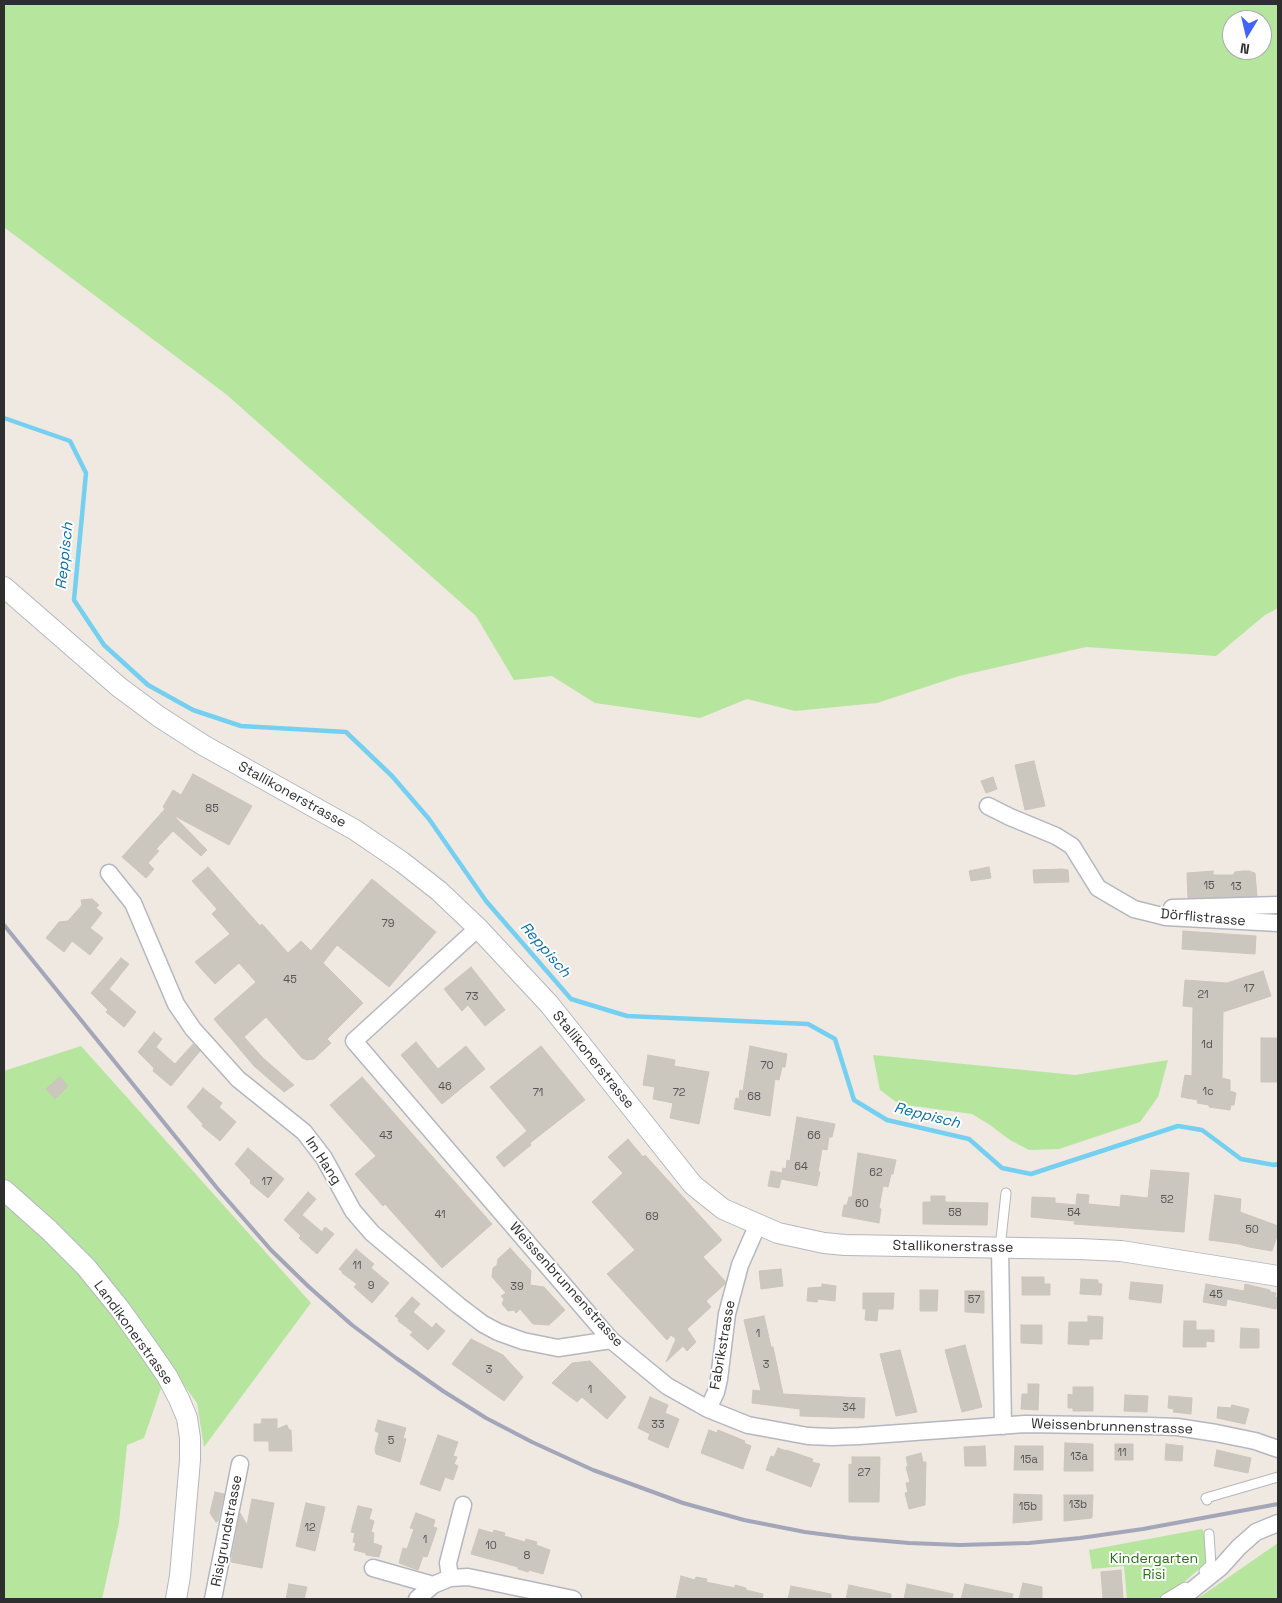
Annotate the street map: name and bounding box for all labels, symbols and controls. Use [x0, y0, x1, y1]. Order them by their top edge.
north arrow [1222, 10, 1272, 60]
text: N [1239, 39, 1251, 58]
water label: Reppisch [53, 522, 77, 590]
street label: Stallikonerstrasse [235, 758, 349, 832]
house number: 85 [205, 802, 219, 816]
house number: 15 [1203, 879, 1215, 893]
house number: 13 [1230, 880, 1242, 894]
street label: Dörflistrasse [1160, 906, 1246, 930]
house number: 79 [382, 917, 394, 931]
water label: Reppisch [516, 919, 574, 981]
house number: 45 [283, 973, 297, 987]
house number: 17 [1244, 982, 1254, 996]
house number: 21 [1197, 988, 1209, 1002]
house number: 73 [466, 990, 478, 1004]
street label: Stallikonerstrasse [548, 1008, 638, 1112]
house number: 1d [1201, 1038, 1213, 1052]
house number: 70 [760, 1059, 774, 1073]
house number: 46 [438, 1080, 452, 1094]
house number: 1c [1202, 1085, 1214, 1099]
house number: 71 [533, 1086, 543, 1100]
house number: 72 [673, 1086, 685, 1100]
house number: 68 [747, 1090, 761, 1104]
water label: Reppisch [892, 1099, 962, 1133]
house number: 43 [379, 1129, 393, 1143]
house number: 66 [807, 1129, 821, 1143]
street label: Im Hang [301, 1134, 345, 1188]
house number: 64 [794, 1160, 808, 1174]
house number: 62 [869, 1166, 883, 1180]
house number: 17 [262, 1175, 272, 1189]
house number: 52 [1160, 1193, 1174, 1207]
house number: 60 [855, 1197, 869, 1211]
house number: 58 [948, 1206, 962, 1220]
house number: 54 [1067, 1206, 1081, 1220]
house number: 41 [434, 1208, 446, 1222]
house number: 69 [645, 1210, 659, 1224]
street label: Weissenbrunnenstrasse [506, 1219, 626, 1351]
house number: 50 [1245, 1223, 1259, 1237]
street label: Stallikonerstrasse [892, 1238, 1014, 1256]
house number: 11 [352, 1259, 362, 1273]
street label: Landikonerstrasse [90, 1278, 176, 1388]
house number: 9 [368, 1279, 374, 1293]
house number: 39 [510, 1280, 524, 1294]
house number: 45 [1209, 1288, 1223, 1302]
house number: 57 [968, 1293, 980, 1307]
street label: Fabrikstrasse [707, 1299, 739, 1391]
house number: 1 [756, 1327, 760, 1341]
house number: 3 [763, 1358, 769, 1372]
house number: 3 [486, 1363, 492, 1377]
house number: 1 [588, 1383, 592, 1397]
house number: 34 [842, 1401, 856, 1415]
street label: Weissenbrunnenstrasse [1031, 1416, 1193, 1438]
house number: 33 [651, 1418, 665, 1432]
house number: 5 [388, 1434, 394, 1448]
house number: 11 [1117, 1446, 1127, 1460]
house number: 13a [1070, 1450, 1088, 1464]
house number: 15a [1020, 1453, 1038, 1467]
house number: 27 [858, 1466, 870, 1480]
street label: Risigrundstrasse [208, 1474, 246, 1588]
house number: 13b [1069, 1498, 1087, 1512]
house number: 15b [1019, 1500, 1037, 1514]
house number: 12 [304, 1521, 316, 1535]
house number: 1 [423, 1533, 427, 1547]
house number: 10 [485, 1539, 497, 1553]
house number: 8 [524, 1549, 530, 1563]
park label: Kindergarten Risi [1110, 1551, 1198, 1584]

